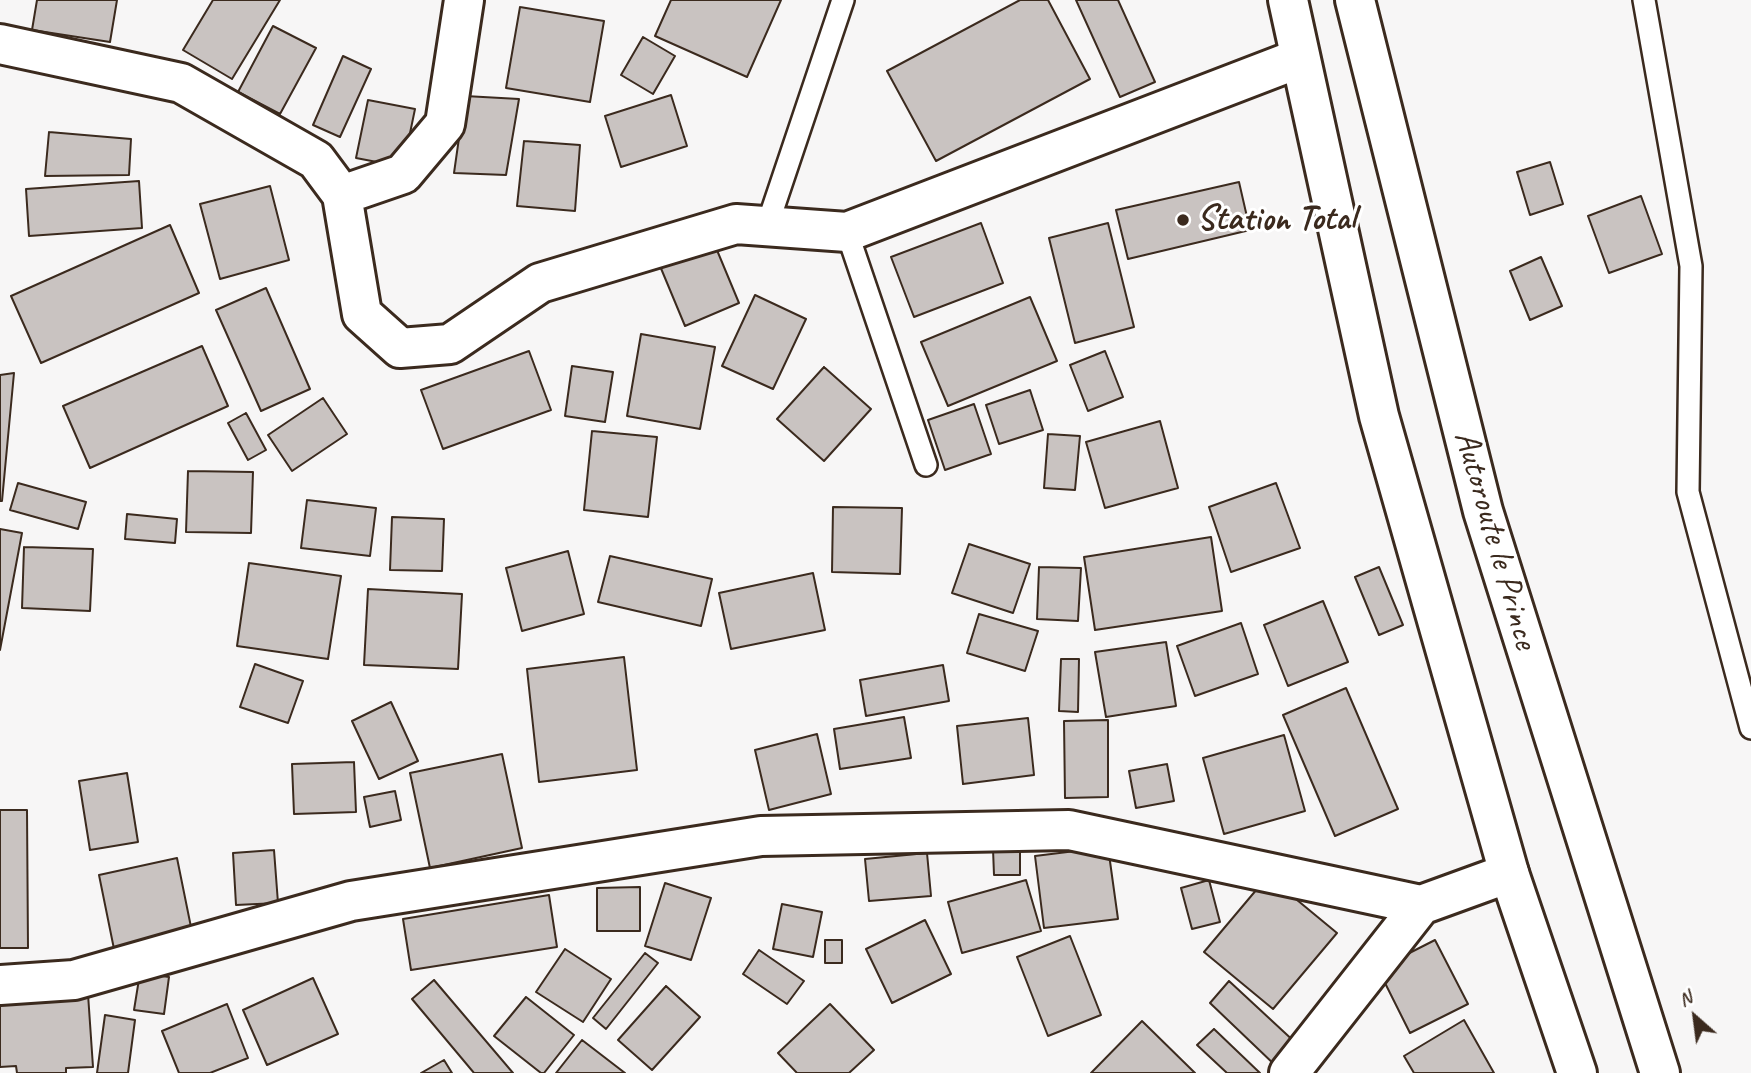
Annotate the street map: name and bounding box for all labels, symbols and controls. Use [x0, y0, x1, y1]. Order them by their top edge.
place label: Station Total [1197, 199, 1356, 241]
marker: Station Total [1175, 212, 1191, 228]
street label: Autoroute le Prince [1444, 426, 1546, 654]
north arrow [1660, 982, 1730, 1052]
text: N [1674, 985, 1696, 1012]

